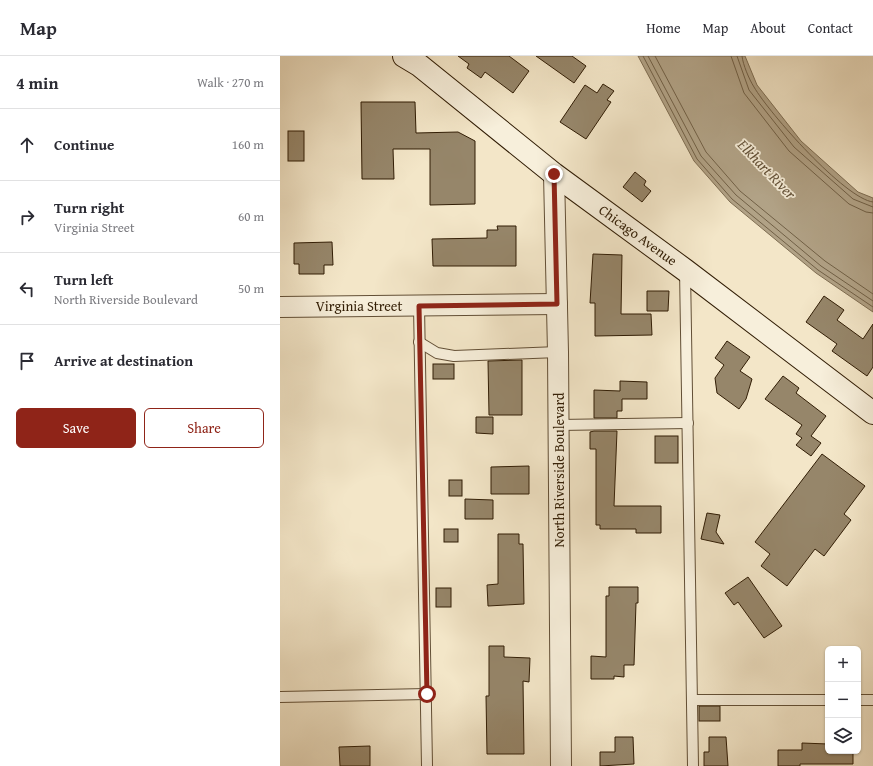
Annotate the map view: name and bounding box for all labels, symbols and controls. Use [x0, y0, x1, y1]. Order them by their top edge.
text: Map [20, 14, 57, 42]
text: Home [646, 18, 681, 38]
text: Map [703, 18, 728, 38]
text: About [750, 18, 786, 38]
text: Contact [808, 18, 853, 38]
text: 4 min [16, 70, 58, 95]
text: Walk · 270 m [197, 73, 264, 92]
icon: ahead [16, 134, 38, 156]
text: Continue [54, 134, 115, 155]
water label: Elkhart River [732, 134, 801, 204]
text: 160 m [232, 135, 264, 154]
route end [545, 165, 563, 183]
text: Turn right [54, 197, 125, 218]
street label: Chicago Avenue [595, 200, 682, 271]
icon: right [16, 206, 38, 228]
text: 60 m [238, 207, 264, 226]
text: Virginia Street [54, 218, 134, 237]
text: Turn left [54, 269, 113, 290]
icon: left [16, 278, 38, 300]
text: 50 m [238, 279, 264, 298]
text: North Riverside Boulevard [54, 290, 198, 309]
street label: Virginia Street [316, 296, 402, 316]
icon: arrive [16, 350, 38, 372]
text: Arrive at destination [54, 350, 193, 371]
street label: North Riverside Boulevard [549, 392, 569, 548]
button: Save [16, 408, 136, 448]
button: Share [144, 408, 264, 448]
map controls [825, 646, 861, 754]
button: + [825, 646, 861, 682]
button: − [825, 682, 861, 718]
route start [418, 685, 436, 703]
button: layers [825, 718, 861, 754]

